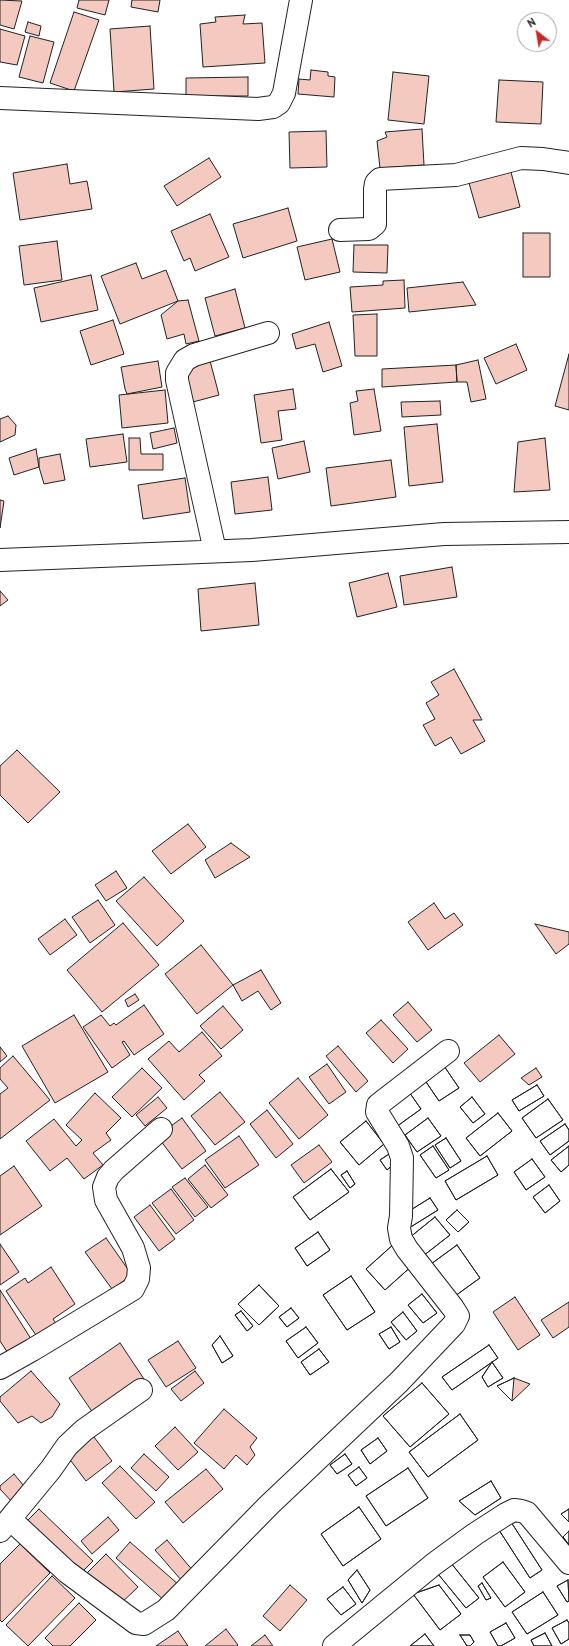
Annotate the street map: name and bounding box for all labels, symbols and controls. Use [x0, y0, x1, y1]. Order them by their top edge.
north arrow [517, 12, 557, 52]
text: N [525, 15, 538, 30]

